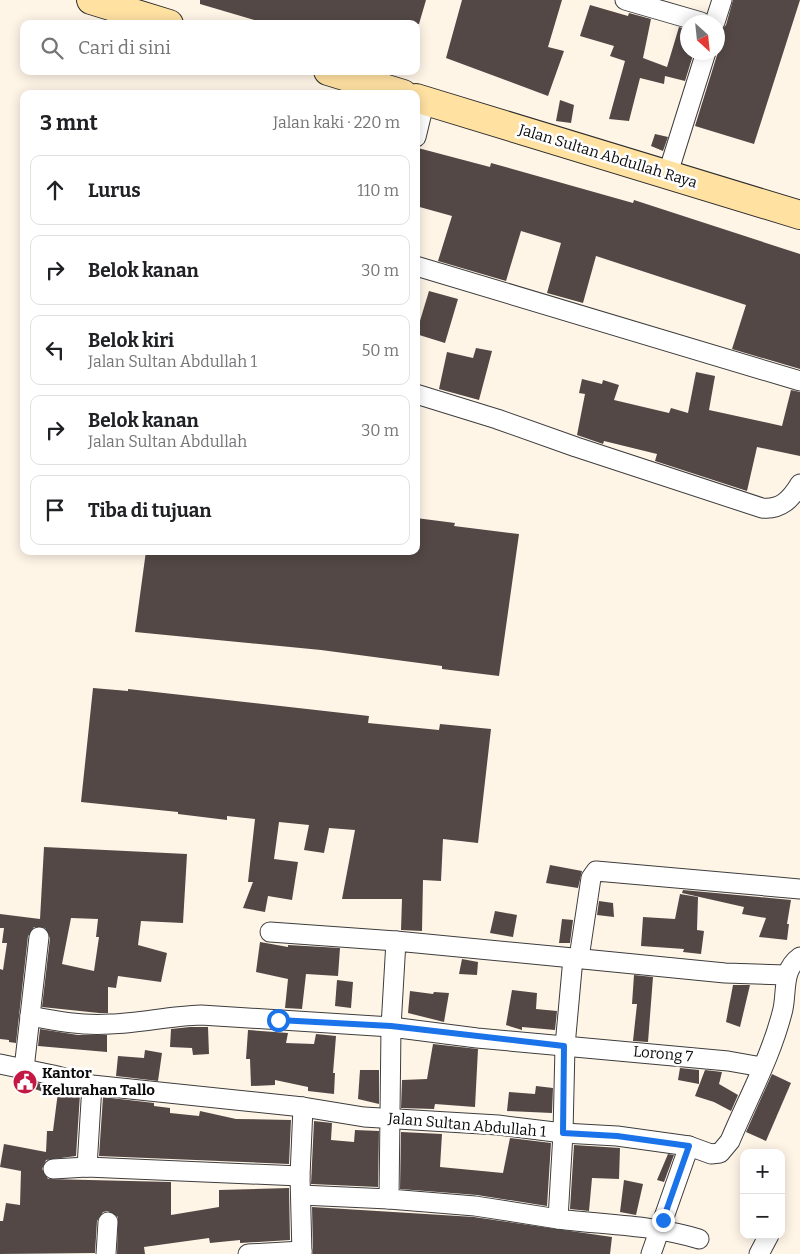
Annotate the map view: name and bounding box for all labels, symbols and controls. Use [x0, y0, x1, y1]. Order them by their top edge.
north arrow [680, 15, 725, 60]
search box [20, 20, 420, 75]
icon: search [38, 34, 66, 62]
text: Cari di sini [78, 36, 171, 59]
text: 3 mnt [40, 110, 98, 136]
text: Jalan kaki · 220 m [273, 113, 400, 132]
street label: Jalan Sultan Abdullah Raya [516, 120, 699, 192]
icon: ahead [41, 176, 69, 204]
text: Lurus [88, 179, 141, 202]
text: 110 m [357, 181, 399, 200]
icon: right [41, 256, 69, 284]
text: Belok kanan [88, 259, 199, 282]
text: 30 m [361, 261, 399, 280]
text: Belok kiri [88, 329, 174, 352]
icon: left [41, 336, 69, 364]
text: 50 m [362, 341, 399, 360]
text: Jalan Sultan Abdullah 1 [88, 352, 257, 371]
text: Belok kanan [88, 409, 199, 432]
icon: right [41, 416, 69, 444]
text: 30 m [361, 421, 399, 440]
text: Jalan Sultan Abdullah [88, 432, 247, 451]
icon: arrive [41, 496, 69, 524]
text: Tiba di tujuan [88, 499, 212, 522]
route start [267, 1009, 290, 1032]
street label: Lorong 7 [632, 1042, 694, 1066]
place label: Kantor Kelurahan Tallo [42, 1064, 155, 1099]
public building icon: Kantor Kelurahan Tallo [12, 1069, 38, 1095]
street label: Jalan Sultan Abdullah 1 [386, 1109, 547, 1141]
map controls [740, 1149, 785, 1239]
button: + [740, 1149, 785, 1194]
button: − [740, 1194, 785, 1239]
route end [652, 1209, 675, 1232]

